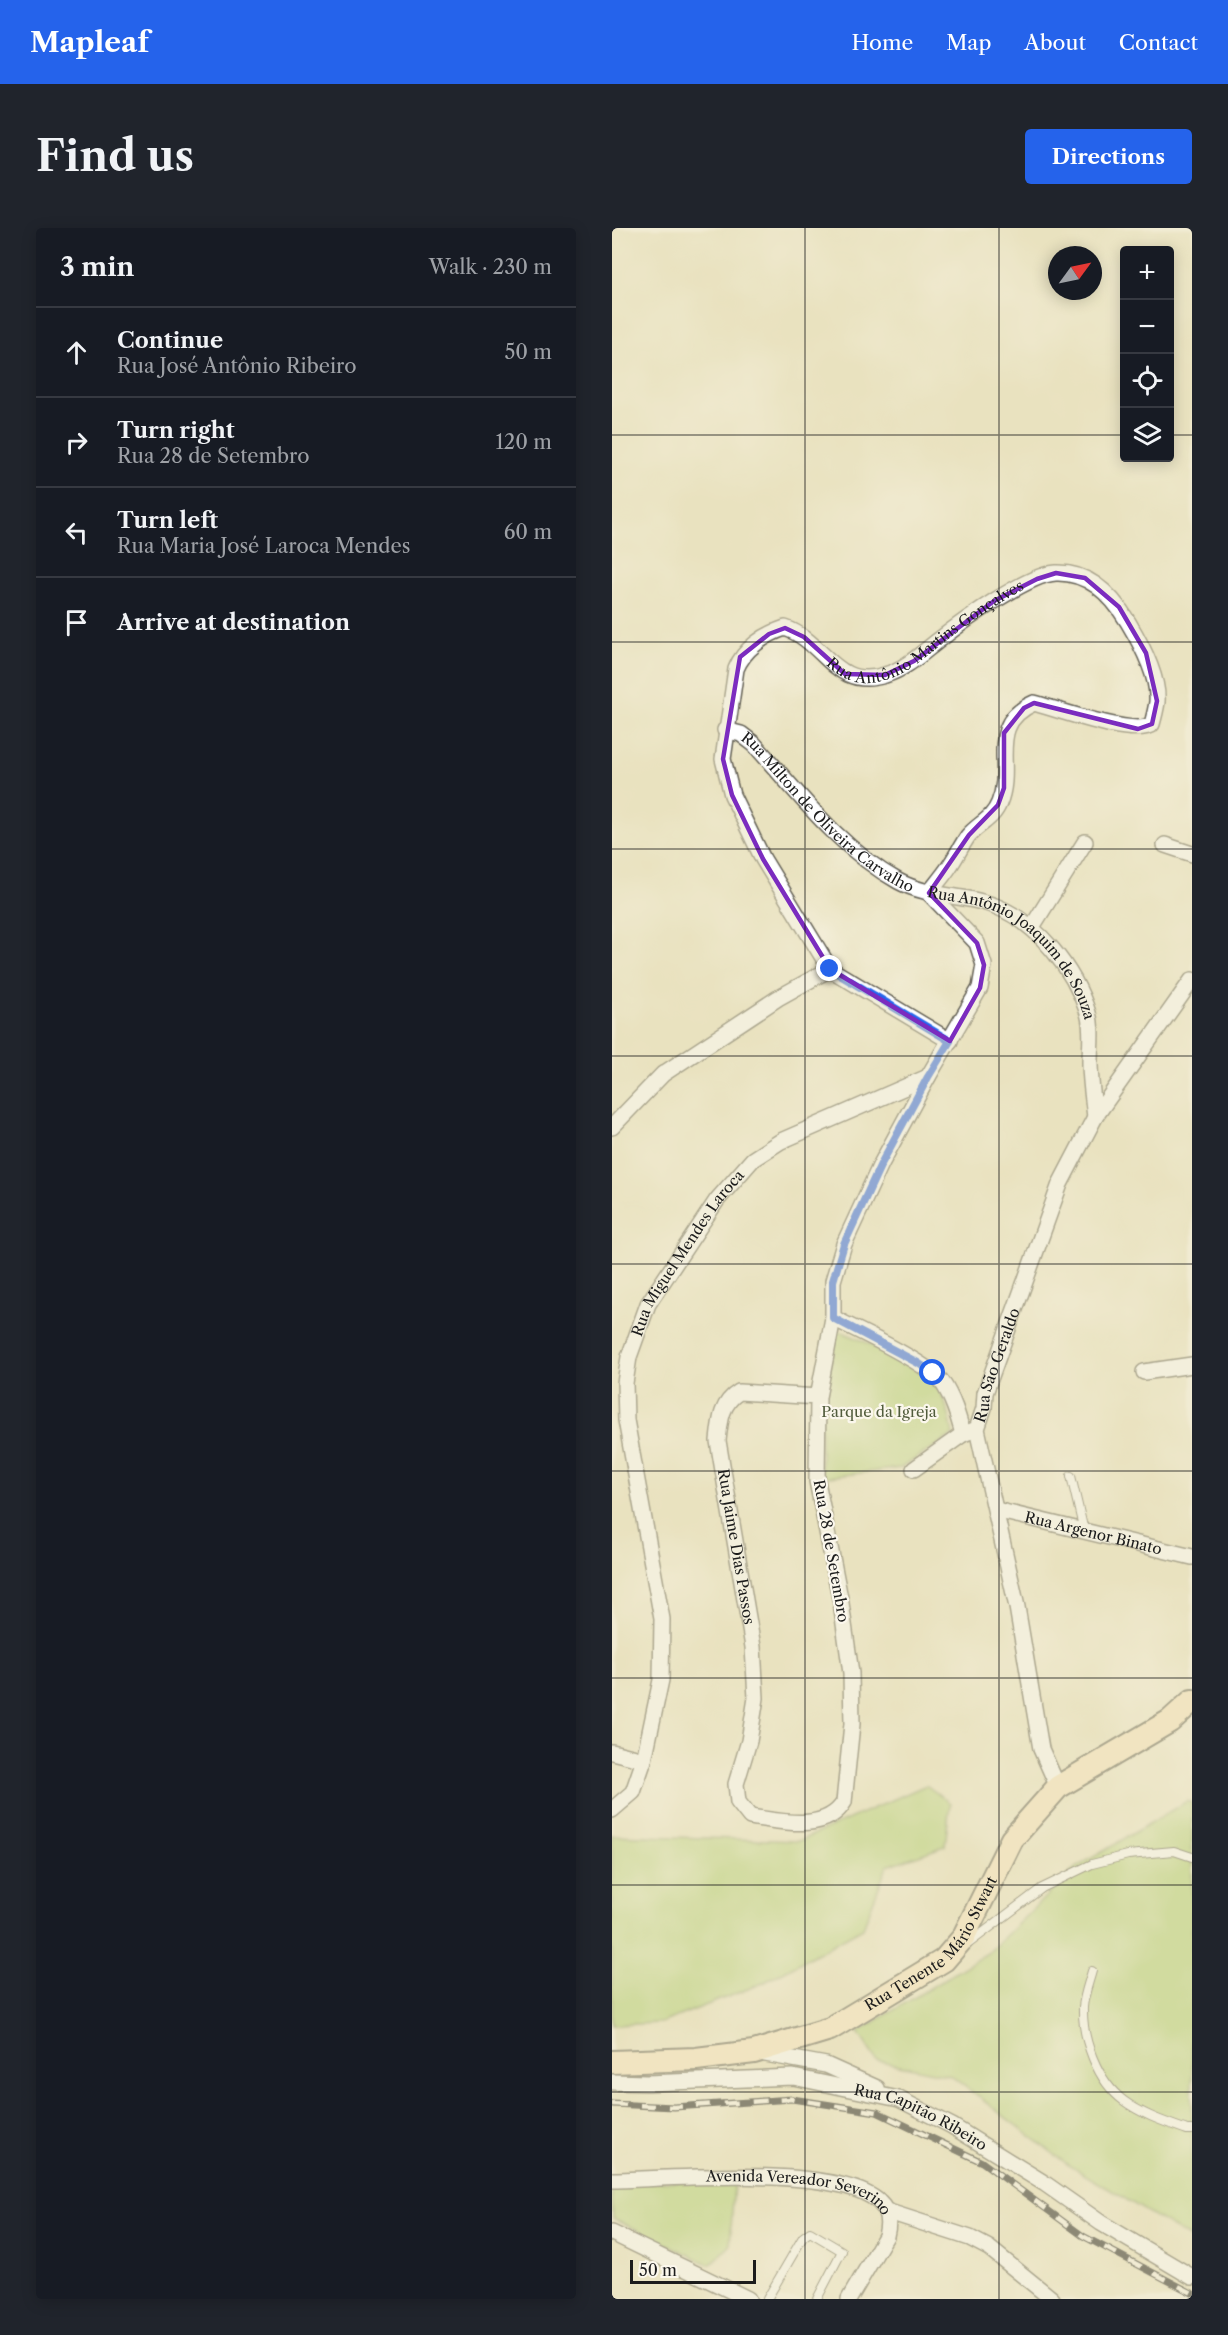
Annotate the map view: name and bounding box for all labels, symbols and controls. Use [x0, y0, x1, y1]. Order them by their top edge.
text: Mapleaf [30, 25, 149, 59]
text: Home [852, 30, 913, 55]
text: Map [946, 30, 991, 55]
text: About [1024, 30, 1086, 55]
text: Contact [1119, 30, 1198, 55]
button: Directions [1025, 129, 1192, 184]
text: Find us [36, 130, 194, 182]
north arrow [1048, 246, 1102, 300]
map controls [1120, 246, 1174, 462]
button: + [1120, 246, 1174, 300]
text: 3 min [60, 251, 134, 283]
text: Walk · 230 m [429, 255, 552, 279]
button: − [1120, 300, 1174, 354]
text: Continue [117, 327, 223, 354]
icon: ahead [60, 336, 93, 369]
text: 50 m [505, 340, 552, 364]
text: Rua José Antônio Ribeiro [117, 354, 356, 378]
button: locate [1120, 354, 1174, 408]
button: layers [1120, 408, 1174, 462]
text: Turn right [117, 417, 235, 444]
icon: right [60, 426, 93, 459]
text: 120 m [495, 430, 552, 454]
text: Rua 28 de Setembro [117, 444, 310, 468]
text: Turn left [117, 507, 218, 534]
icon: left [60, 516, 93, 549]
text: 60 m [504, 520, 552, 544]
text: Rua Maria José Laroca Mendes [117, 534, 410, 558]
street label: Rua Antônio Martins Gonçalves [823, 576, 1027, 688]
icon: arrive [60, 606, 93, 639]
text: Arrive at destination [117, 609, 350, 636]
street label: Rua Milton de Oliveira Carvalho [737, 728, 917, 896]
street label: Rua Antônio Joaquim de Souza [926, 882, 1099, 1022]
route end [816, 955, 842, 981]
street label: Rua Miguel Mendes Laroca [627, 1166, 748, 1339]
street label: Rua São Geraldo [970, 1305, 1024, 1425]
route start [919, 1359, 945, 1385]
park label: Parque da Igreja [821, 1402, 937, 1421]
street label: Rua Jaime Dias Passos [714, 1467, 759, 1626]
street label: Rua 28 de Setembro [810, 1478, 853, 1624]
street label: Rua Argenor Binato [1023, 1507, 1164, 1558]
street label: Rua Tenente Mário Stwart [861, 1872, 1001, 2015]
street label: Rua Capitão Ribeiro [852, 2080, 991, 2154]
street label: Avenida Vereador Severino [705, 2166, 896, 2218]
scale bar [630, 2257, 756, 2284]
text: 50 m [639, 2260, 677, 2280]

